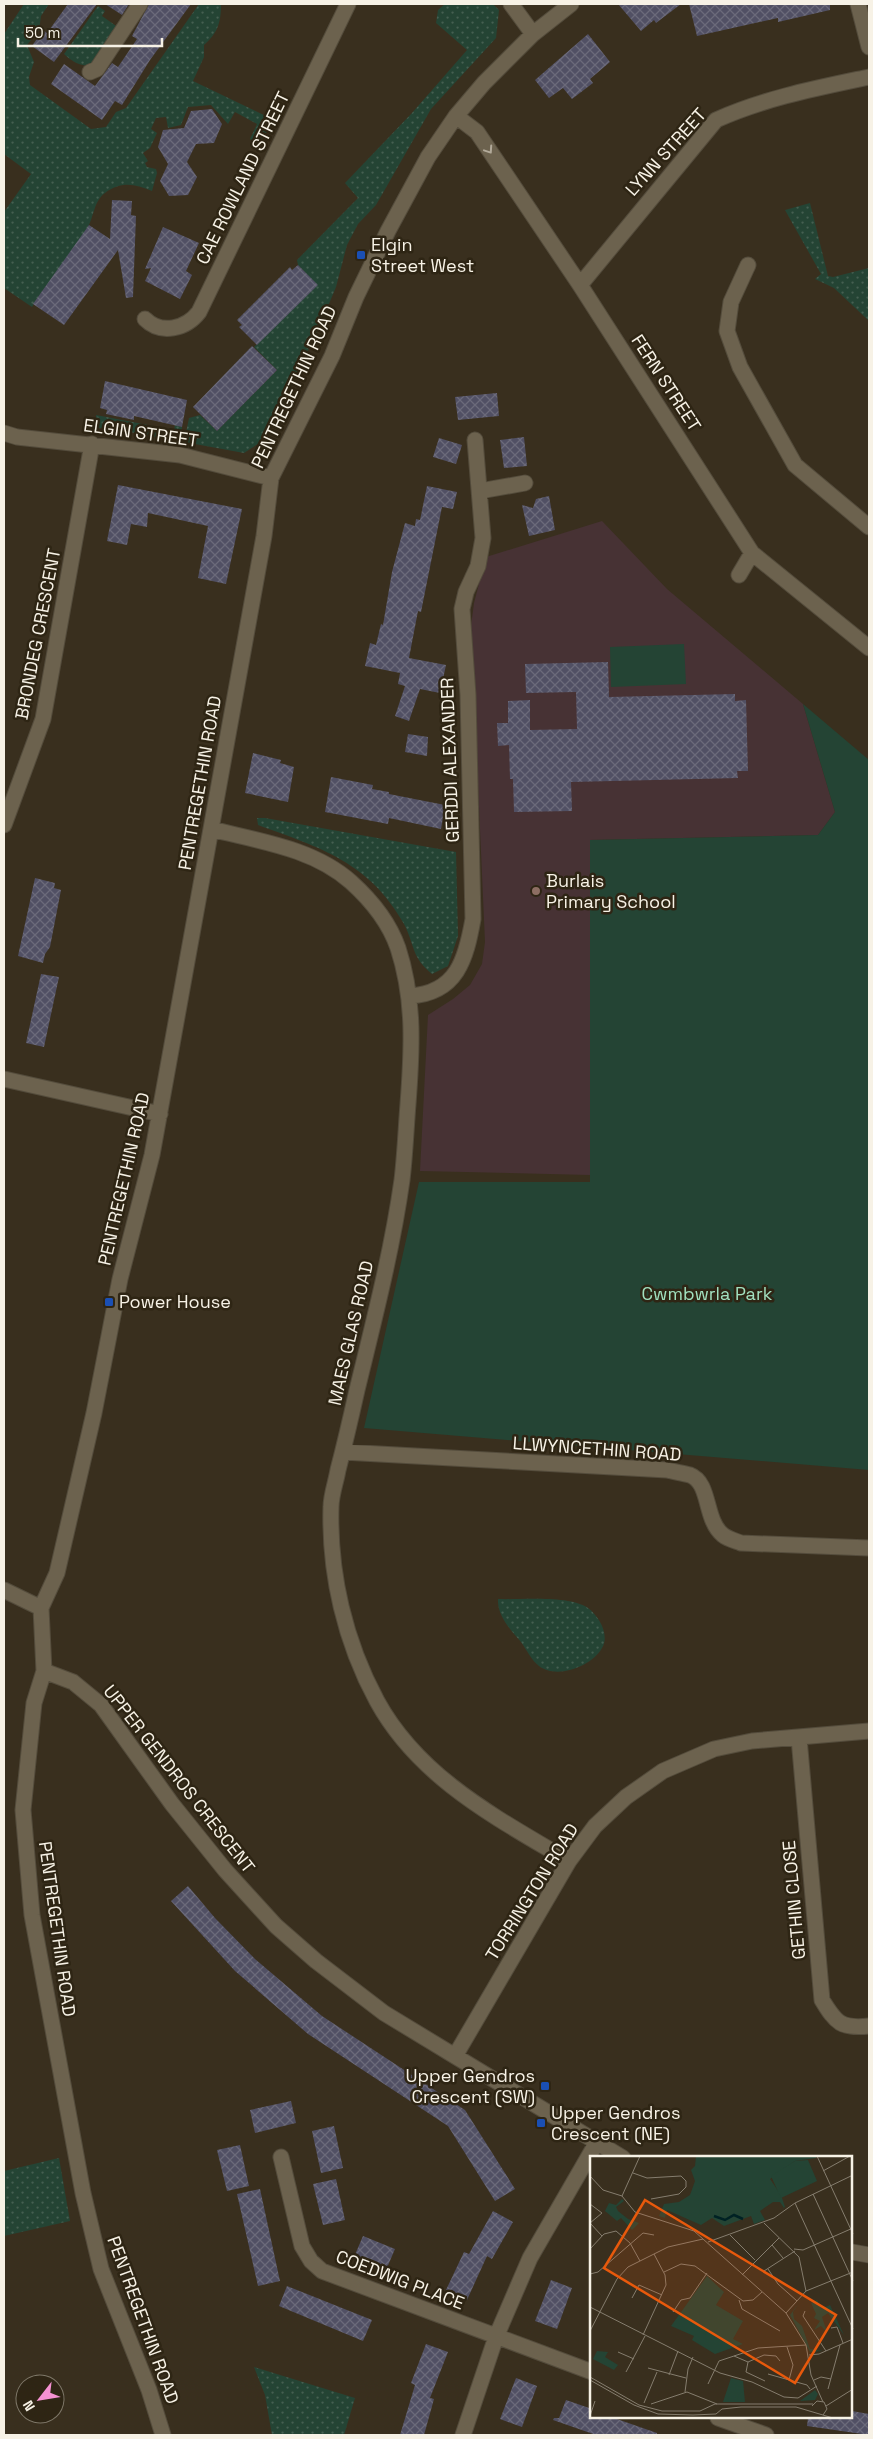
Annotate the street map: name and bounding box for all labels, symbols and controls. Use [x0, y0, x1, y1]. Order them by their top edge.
scale bar [18, 15, 161, 47]
text: 50 m [25, 23, 60, 42]
street label: CAE ROWLAND STREET [191, 87, 295, 268]
street label: LYNN STREET [620, 103, 711, 200]
one-way arrow [483, 145, 492, 154]
place label: Elgin Street West [371, 233, 474, 277]
marker: Elgin Street West [355, 249, 367, 261]
street label: PENTREGETHIN ROAD [246, 302, 341, 472]
street label: FERN STREET [627, 330, 707, 436]
street label: ELGIN STREET [82, 413, 200, 452]
street label: BRONDEG CRESCENT [10, 546, 65, 722]
street label: GERDDI ALEXANDER [435, 677, 464, 843]
street label: PENTREGETHIN ROAD [173, 694, 226, 872]
place label: Burlais Primary School [546, 869, 676, 913]
marker: Burlais Primary School [530, 885, 542, 897]
street label: PENTREGETHIN ROAD [92, 1090, 155, 1268]
street label: MAES GLAS ROAD [323, 1258, 378, 1408]
park label: Cwmbwrla Park [642, 1282, 773, 1305]
place label: Power House [119, 1290, 231, 1313]
marker: Power House [103, 1296, 115, 1308]
street label: LLWYNCETHIN ROAD [512, 1431, 682, 1466]
street label: UPPER GENDROS CRESCENT [99, 1680, 260, 1878]
street label: TORRINGTON ROAD [480, 1819, 583, 1965]
street label: GETHIN CLOSE [777, 1839, 810, 1961]
street label: PENTREGETHIN ROAD [34, 1840, 81, 2018]
place label: Upper Gendros Crescent (SW) [406, 2064, 535, 2108]
marker: Upper Gendros Crescent (SW) [539, 2080, 551, 2092]
place label: Upper Gendros Crescent (NE) [551, 2101, 680, 2145]
marker: Upper Gendros Crescent (NE) [535, 2117, 547, 2129]
inset map [590, 2156, 853, 2419]
street label: PENTREGETHIN ROAD [102, 2233, 185, 2407]
street label: COEDWIG PLACE [333, 2244, 468, 2315]
north arrow [15, 2374, 65, 2424]
text: N [19, 2397, 39, 2414]

